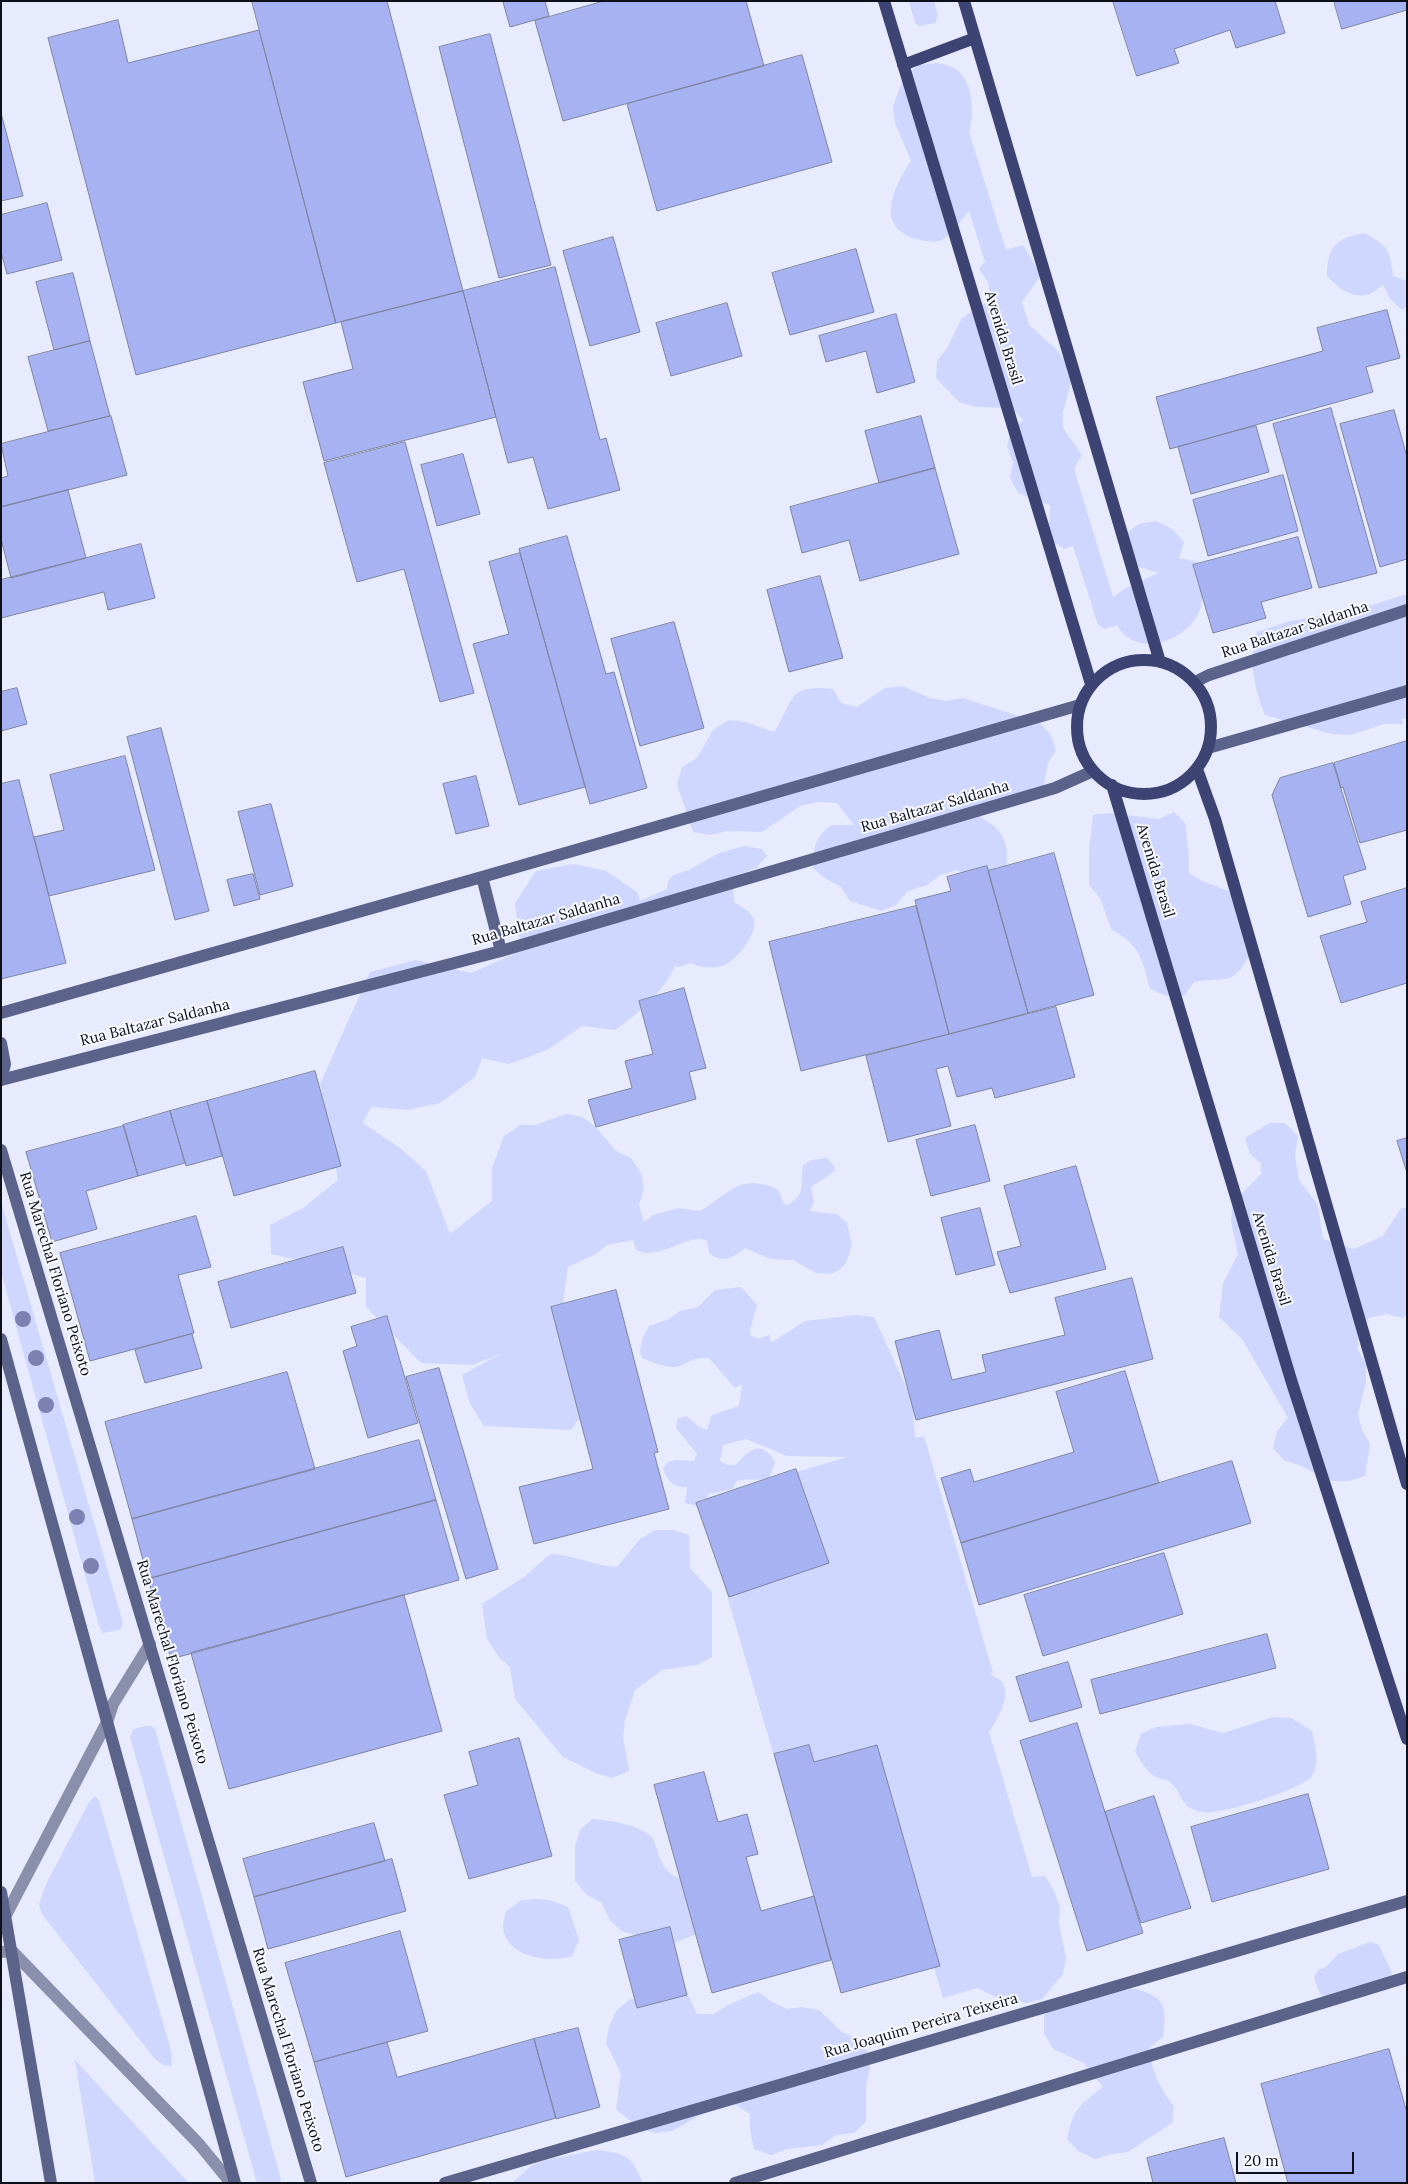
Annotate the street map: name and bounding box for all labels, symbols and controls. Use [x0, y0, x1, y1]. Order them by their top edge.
street label: Avenida Brasil [980, 289, 1026, 387]
street label: Rua Baltazar Saldanha [1219, 598, 1371, 662]
street label: Rua Baltazar Saldanha [859, 777, 1011, 837]
street label: Avenida Brasil [1132, 822, 1178, 920]
street label: Rua Baltazar Saldanha [470, 890, 622, 950]
street label: Rua Baltazar Saldanha [78, 996, 232, 1050]
street label: Rua Marechal Floriano Peixoto [15, 1170, 95, 1378]
street label: Avenida Brasil [1248, 1210, 1294, 1308]
street label: Rua Marechal Floriano Peixoto [132, 1558, 212, 1766]
street label: Rua Marechal Floriano Peixoto [248, 1946, 328, 2154]
street label: Rua Joaquim Pereira Teixeira [822, 1990, 1020, 2062]
scale bar [1238, 2142, 1356, 2174]
text: 20 m [1244, 2151, 1279, 2170]

